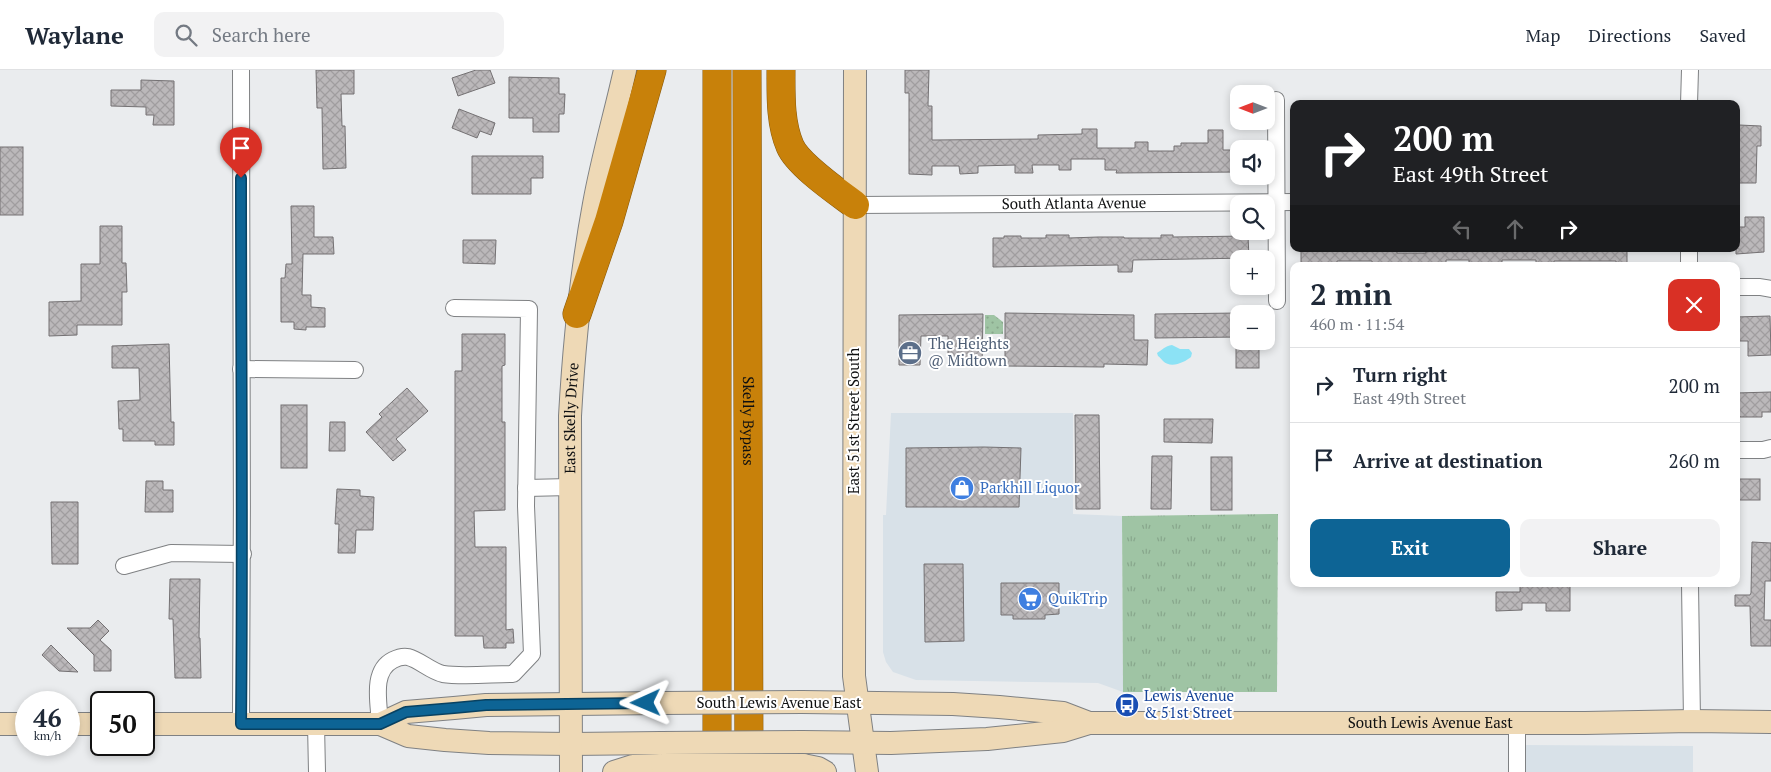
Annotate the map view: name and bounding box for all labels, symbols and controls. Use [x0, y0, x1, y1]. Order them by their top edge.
search box [154, 12, 504, 57]
text: Waylane [25, 19, 124, 51]
icon: search [172, 21, 200, 49]
text: Search here [212, 22, 311, 47]
text: Map [1525, 23, 1560, 47]
text: Directions [1588, 23, 1671, 47]
text: Saved [1699, 23, 1746, 47]
north arrow [1230, 85, 1275, 130]
map controls [1230, 85, 1275, 350]
text: 200 m [1393, 115, 1494, 161]
icon: right [1310, 120, 1375, 185]
pin [220, 127, 262, 178]
icon: arrive [227, 134, 255, 162]
button: sound [1230, 140, 1275, 185]
text: East 49th Street [1393, 159, 1549, 188]
street label: South Atlanta Avenue [1002, 192, 1146, 213]
button: search [1230, 195, 1275, 240]
icon: left [1448, 215, 1476, 243]
icon: ahead [1501, 215, 1529, 243]
icon: right [1554, 215, 1582, 243]
button: + [1230, 250, 1275, 295]
text: 2 min [1310, 274, 1392, 314]
button: close [1668, 279, 1720, 331]
button: − [1230, 305, 1275, 350]
text: 460 m · 11:54 [1310, 313, 1404, 335]
place label: The Heights @ Midtown [928, 333, 1009, 370]
office icon: The Heights @ Midtown [897, 340, 923, 366]
street label: East 51st Street South [843, 347, 863, 494]
street label: East Skelly Drive [559, 362, 583, 474]
text: Turn right [1353, 362, 1447, 387]
icon: right [1310, 371, 1338, 399]
text: 200 m [1669, 373, 1720, 398]
street label: Skelly Bypass [739, 376, 759, 466]
text: East 49th Street [1353, 387, 1466, 409]
icon: arrive [1310, 446, 1338, 474]
text: Arrive at destination [1353, 448, 1542, 473]
text: 260 m [1669, 448, 1720, 473]
shop icon: Parkhill Liquor [949, 475, 975, 501]
place label: Parkhill Liquor [980, 477, 1080, 497]
button: Exit [1310, 519, 1510, 577]
button: Share [1520, 519, 1720, 577]
supermarket icon: QuikTrip [1017, 586, 1043, 612]
place label: QuikTrip [1048, 588, 1108, 608]
position arrow [619, 676, 671, 728]
place label: Lewis Avenue & 51st Street [1144, 685, 1234, 722]
speed limit sign: 50 [90, 691, 155, 756]
street label: South Lewis Avenue East [696, 692, 862, 712]
bus stop icon: Lewis Avenue & 51st Street [1114, 692, 1140, 718]
text: 46 [33, 701, 62, 734]
street label: South Lewis Avenue East [1348, 712, 1513, 732]
text: km/h [34, 728, 61, 743]

